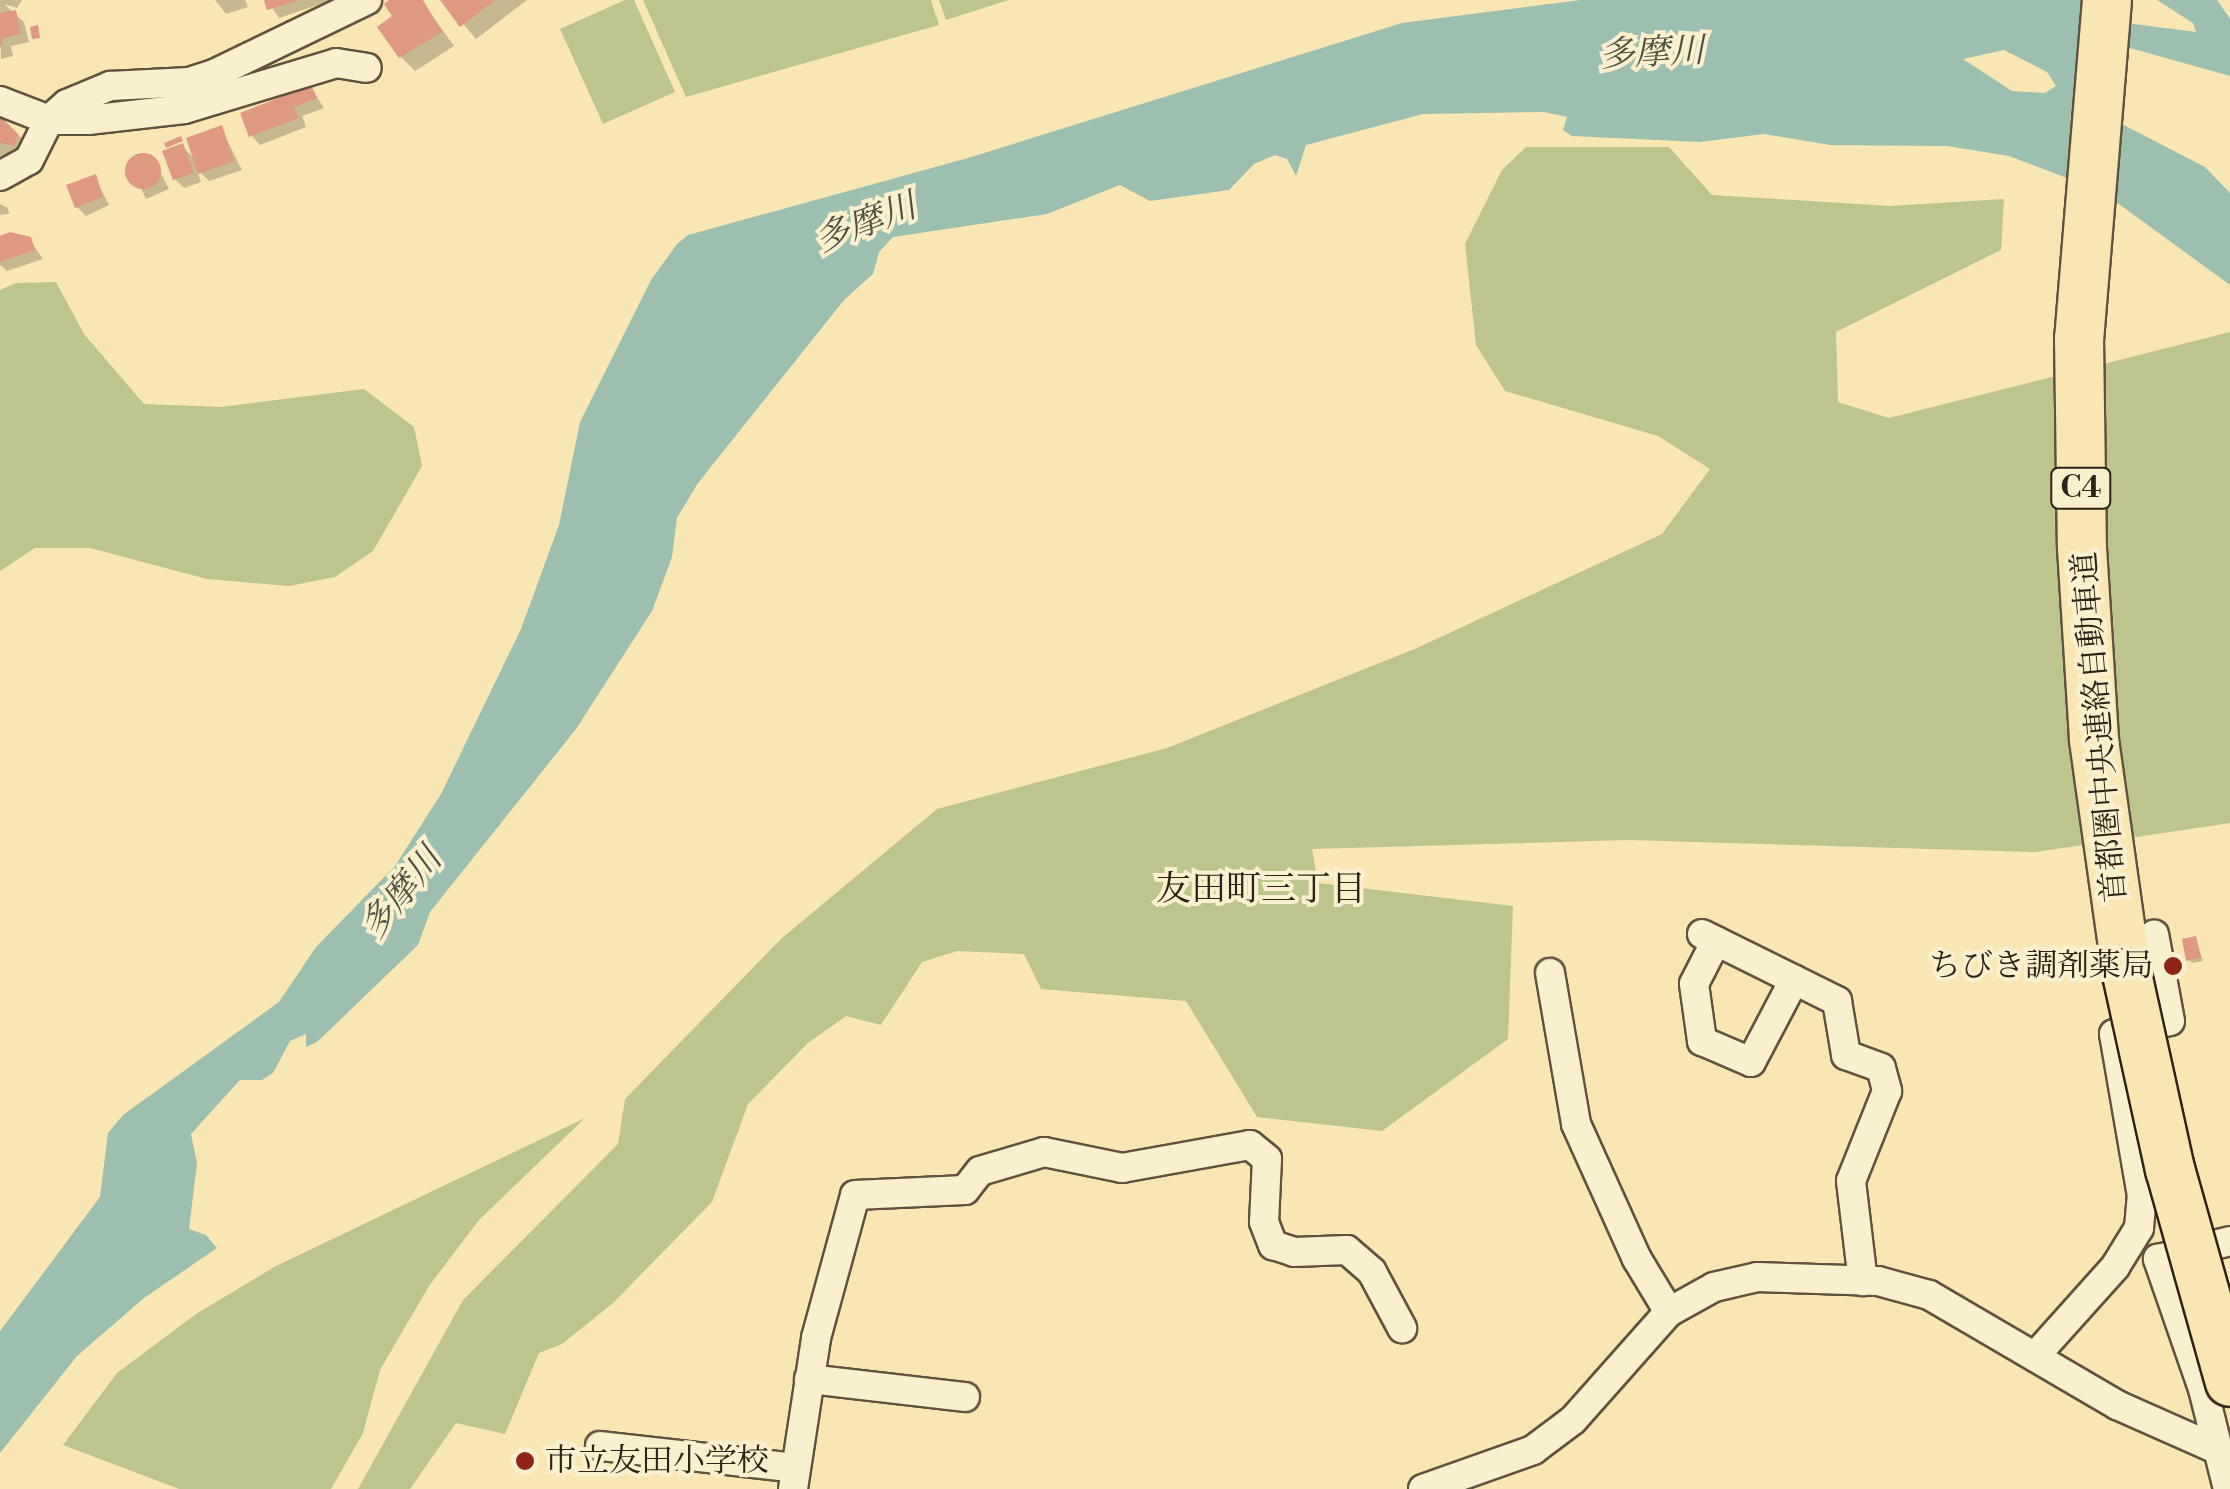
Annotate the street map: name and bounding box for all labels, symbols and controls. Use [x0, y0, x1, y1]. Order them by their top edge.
water label: 多摩川 [1598, 30, 1706, 78]
water label: 多摩川 [809, 186, 923, 262]
road number: C4 [2048, 463, 2114, 513]
street label: 首都圏中央連絡自動車道 [2066, 550, 2134, 904]
water label: 多摩川 [353, 840, 451, 948]
district label: 友田町三丁目 [1156, 869, 1366, 911]
place label: ちびき調剤薬局 [1929, 947, 2153, 985]
marker: ちびき調剤薬局 [2162, 955, 2184, 977]
place label: 市立友田小学校 [545, 1442, 769, 1480]
marker: 市立友田小学校 [514, 1450, 536, 1472]

